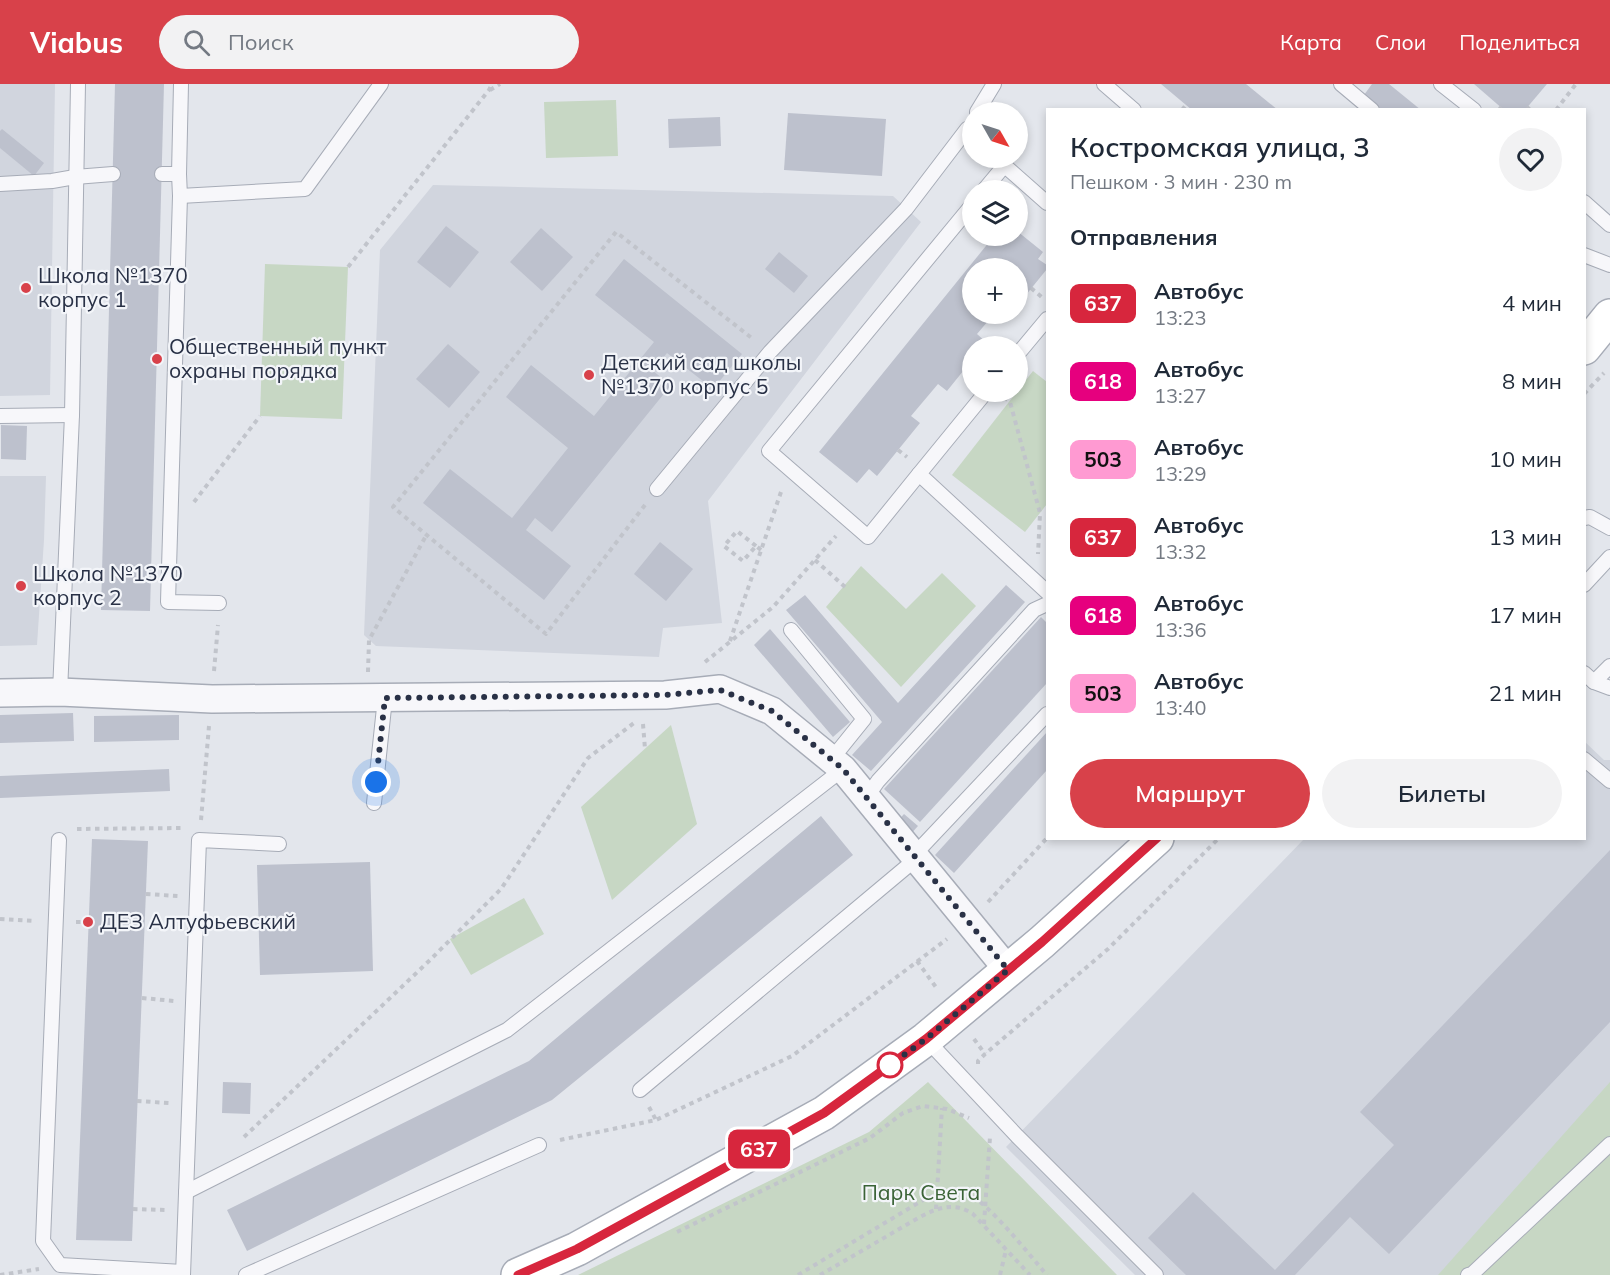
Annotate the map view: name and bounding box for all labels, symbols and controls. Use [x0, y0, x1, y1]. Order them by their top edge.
search box [159, 15, 579, 69]
text: Viabus [30, 25, 123, 60]
icon: search [180, 26, 213, 59]
text: Поиск [228, 28, 294, 56]
text: Карта [1280, 29, 1342, 55]
text: Слои [1375, 29, 1426, 55]
text: Поделиться [1459, 29, 1580, 55]
north arrow [962, 102, 1028, 168]
map controls [962, 102, 1028, 402]
button: heart [1499, 128, 1562, 191]
text: Костромская улица, 3 [1070, 129, 1370, 164]
text: Пешком · 3 мин · 230 m [1070, 169, 1292, 194]
button: layers [962, 180, 1028, 246]
text: Отправления [1070, 223, 1218, 251]
button: + [962, 258, 1028, 324]
place label: Школа №1370 корпус 1 [38, 262, 188, 312]
text: Автобус [1154, 277, 1244, 305]
marker: Школа №1370 корпус 1 [19, 281, 33, 295]
text: 4 мин [1502, 289, 1562, 317]
text: 637 [1084, 290, 1122, 316]
text: 13:23 [1154, 305, 1207, 330]
place label: Общественный пункт охраны порядка [169, 333, 387, 383]
button: − [962, 336, 1028, 402]
place label: Детский сад школы №1370 корпус 5 [601, 349, 801, 399]
marker: Общественный пункт охраны порядка [150, 352, 164, 366]
text: Автобус [1154, 355, 1244, 383]
text: 8 мин [1502, 367, 1562, 395]
marker: Детский сад школы №1370 корпус 5 [582, 368, 596, 382]
text: 618 [1084, 368, 1122, 394]
text: 13:27 [1154, 383, 1207, 408]
text: Автобус [1154, 433, 1244, 461]
text: 10 мин [1489, 445, 1562, 473]
text: 503 [1084, 446, 1122, 472]
text: 13:29 [1154, 461, 1207, 486]
text: Автобус [1154, 511, 1244, 539]
text: 13 мин [1489, 523, 1562, 551]
text: 637 [1084, 524, 1122, 550]
text: 13:32 [1154, 539, 1207, 564]
place label: Школа №1370 корпус 2 [33, 560, 183, 610]
marker: Школа №1370 корпус 2 [14, 579, 28, 593]
text: Автобус [1154, 589, 1244, 617]
text: 17 мин [1489, 601, 1562, 629]
text: 618 [1084, 602, 1122, 628]
text: 13:36 [1154, 617, 1207, 642]
text: Автобус [1154, 667, 1244, 695]
text: 21 мин [1489, 679, 1562, 707]
text: 503 [1084, 680, 1122, 706]
text: 13:40 [1154, 695, 1207, 720]
button: Маршрут [1070, 759, 1310, 828]
button: Билеты [1322, 759, 1562, 828]
your location [361, 767, 391, 797]
place label: ДЕЗ Алтуфьевский [100, 908, 296, 934]
marker: ДЕЗ Алтуфьевский [81, 915, 95, 929]
unlabelled marker [877, 1052, 903, 1078]
line badge: 637 [724, 1130, 794, 1168]
text: 637 [740, 1136, 778, 1162]
park label: Парк Света [862, 1179, 980, 1205]

